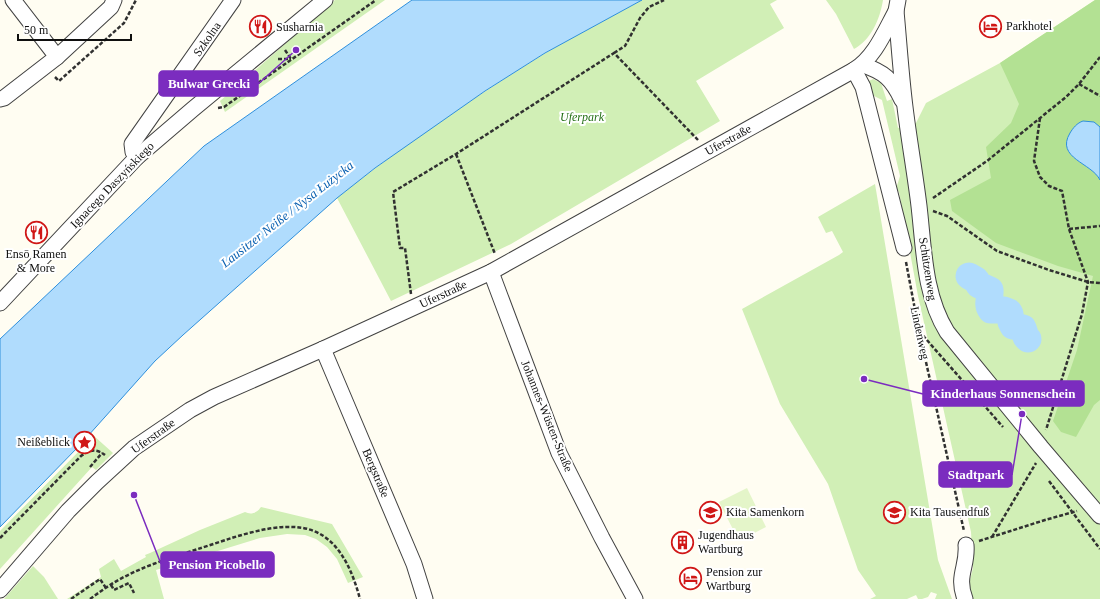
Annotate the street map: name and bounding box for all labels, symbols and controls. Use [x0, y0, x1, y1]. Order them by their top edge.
hotel icon: Parkhotel [977, 13, 1003, 39]
restaurant icon: Susharnia [248, 14, 274, 40]
scale bar [18, 16, 131, 42]
street label: Szkolna [190, 19, 224, 59]
place label: Parkhotel [1006, 19, 1053, 33]
place label: Susharnia [276, 20, 324, 34]
text: 50 m [24, 23, 49, 37]
callout: Bulwar Grecki [159, 71, 258, 96]
text: Bulwar Grecki [168, 76, 250, 91]
park label: Uferpark [560, 110, 605, 124]
street label: Uferstraße [702, 122, 754, 158]
street label: Ignacego Daszyńskiego [67, 139, 157, 231]
water label: Lausitzer Neiße / Nysa Łużycka [217, 157, 357, 271]
restaurant icon: Ensō Ramen & More [23, 220, 49, 246]
street label: Schützenweg [916, 236, 940, 302]
place label: Ensō Ramen & More [6, 247, 67, 275]
street label: Uferstraße [417, 277, 469, 311]
street label: Lindenweg [908, 305, 932, 361]
street label: Johannes-Wüsten-Straße [518, 358, 576, 474]
callout: Kinderhaus Sonnenschein [923, 381, 1084, 406]
text: Kinderhaus Sonnenschein [931, 386, 1076, 401]
street label: Uferstraße [128, 415, 178, 457]
place icon: Neißeblick [72, 429, 98, 455]
place label: Neißeblick [17, 435, 70, 449]
street label: Bergstraße [359, 446, 393, 500]
callout: Stadtpark [939, 462, 1012, 487]
text: Stadtpark [948, 467, 1005, 482]
school or university icon: Kita Samenkorn [698, 499, 724, 525]
school or university icon: Kita Tausendfuß [881, 499, 907, 525]
place label: Kita Samenkorn [726, 505, 804, 519]
place label: Kita Tausendfuß [910, 505, 989, 519]
place label: Jugendhaus Wartburg [698, 528, 754, 556]
building icon: Jugendhaus Wartburg [670, 529, 696, 555]
callout: Pension Picobello [161, 552, 274, 577]
text: Pension Picobello [168, 557, 266, 572]
place label: Pension zur Wartburg [706, 565, 762, 593]
hotel icon: Pension zur Wartburg [677, 566, 703, 592]

